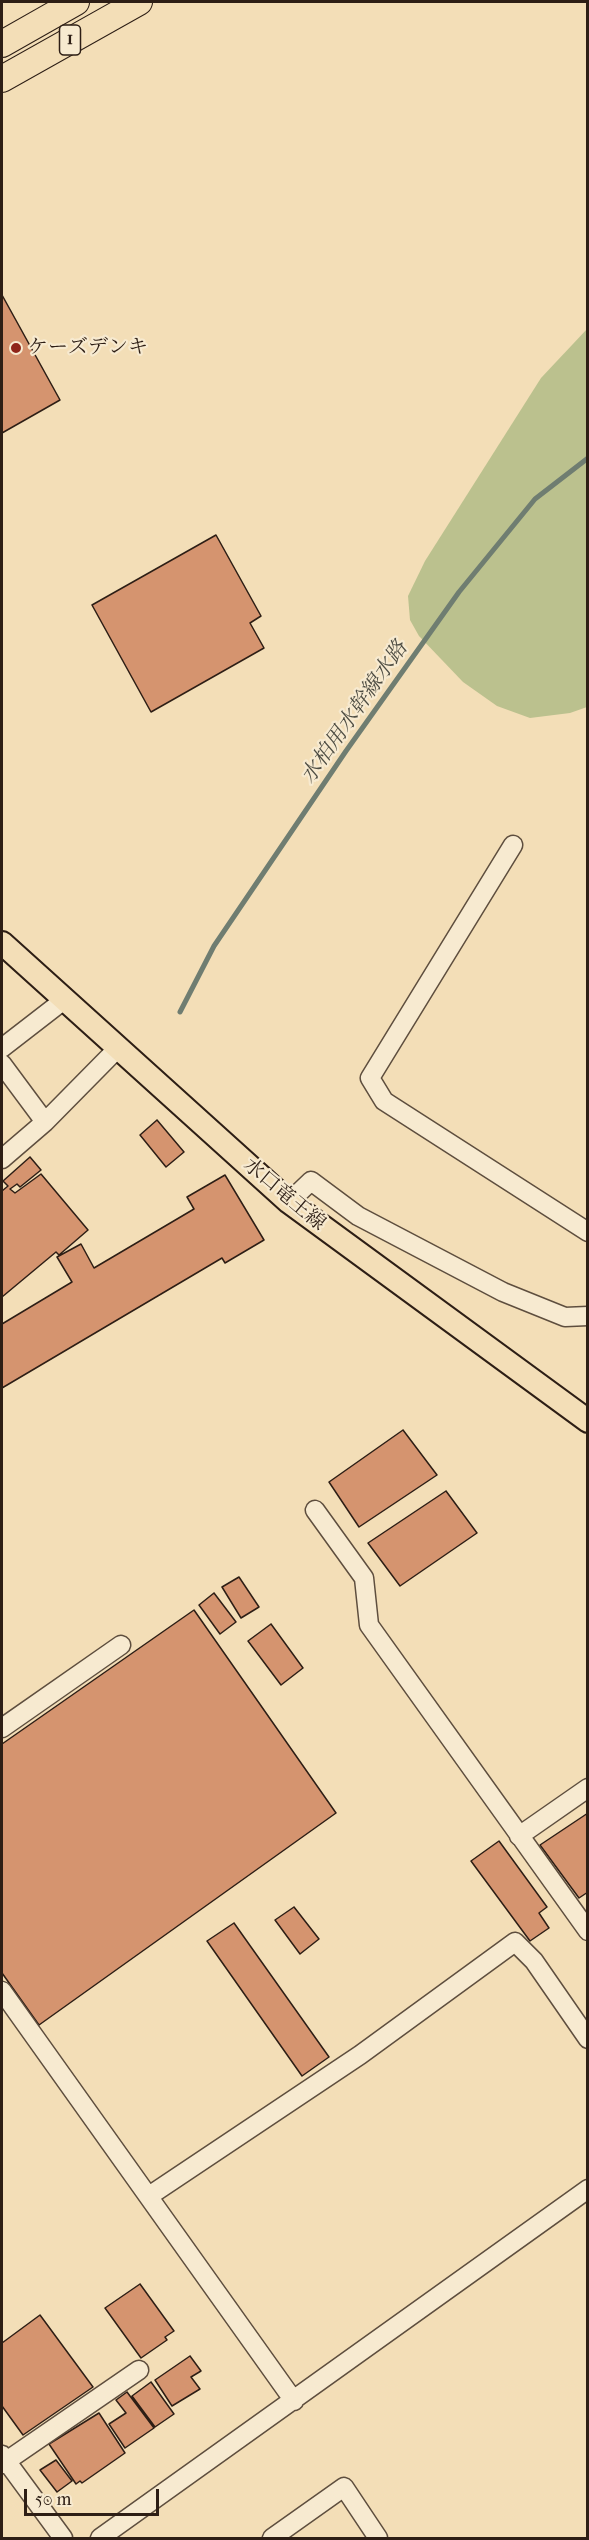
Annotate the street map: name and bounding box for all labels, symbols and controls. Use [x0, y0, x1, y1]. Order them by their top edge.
road number: 1 [60, 25, 80, 55]
place label: ケーズデンキ [28, 336, 148, 360]
marker: ケーズデンキ [9, 341, 23, 355]
water label: 水柏用水幹線水路 [296, 637, 414, 789]
street label: 水口竜王線 [238, 1154, 330, 1236]
scale bar [27, 2477, 162, 2515]
text: 50 m [35, 2489, 71, 2510]

